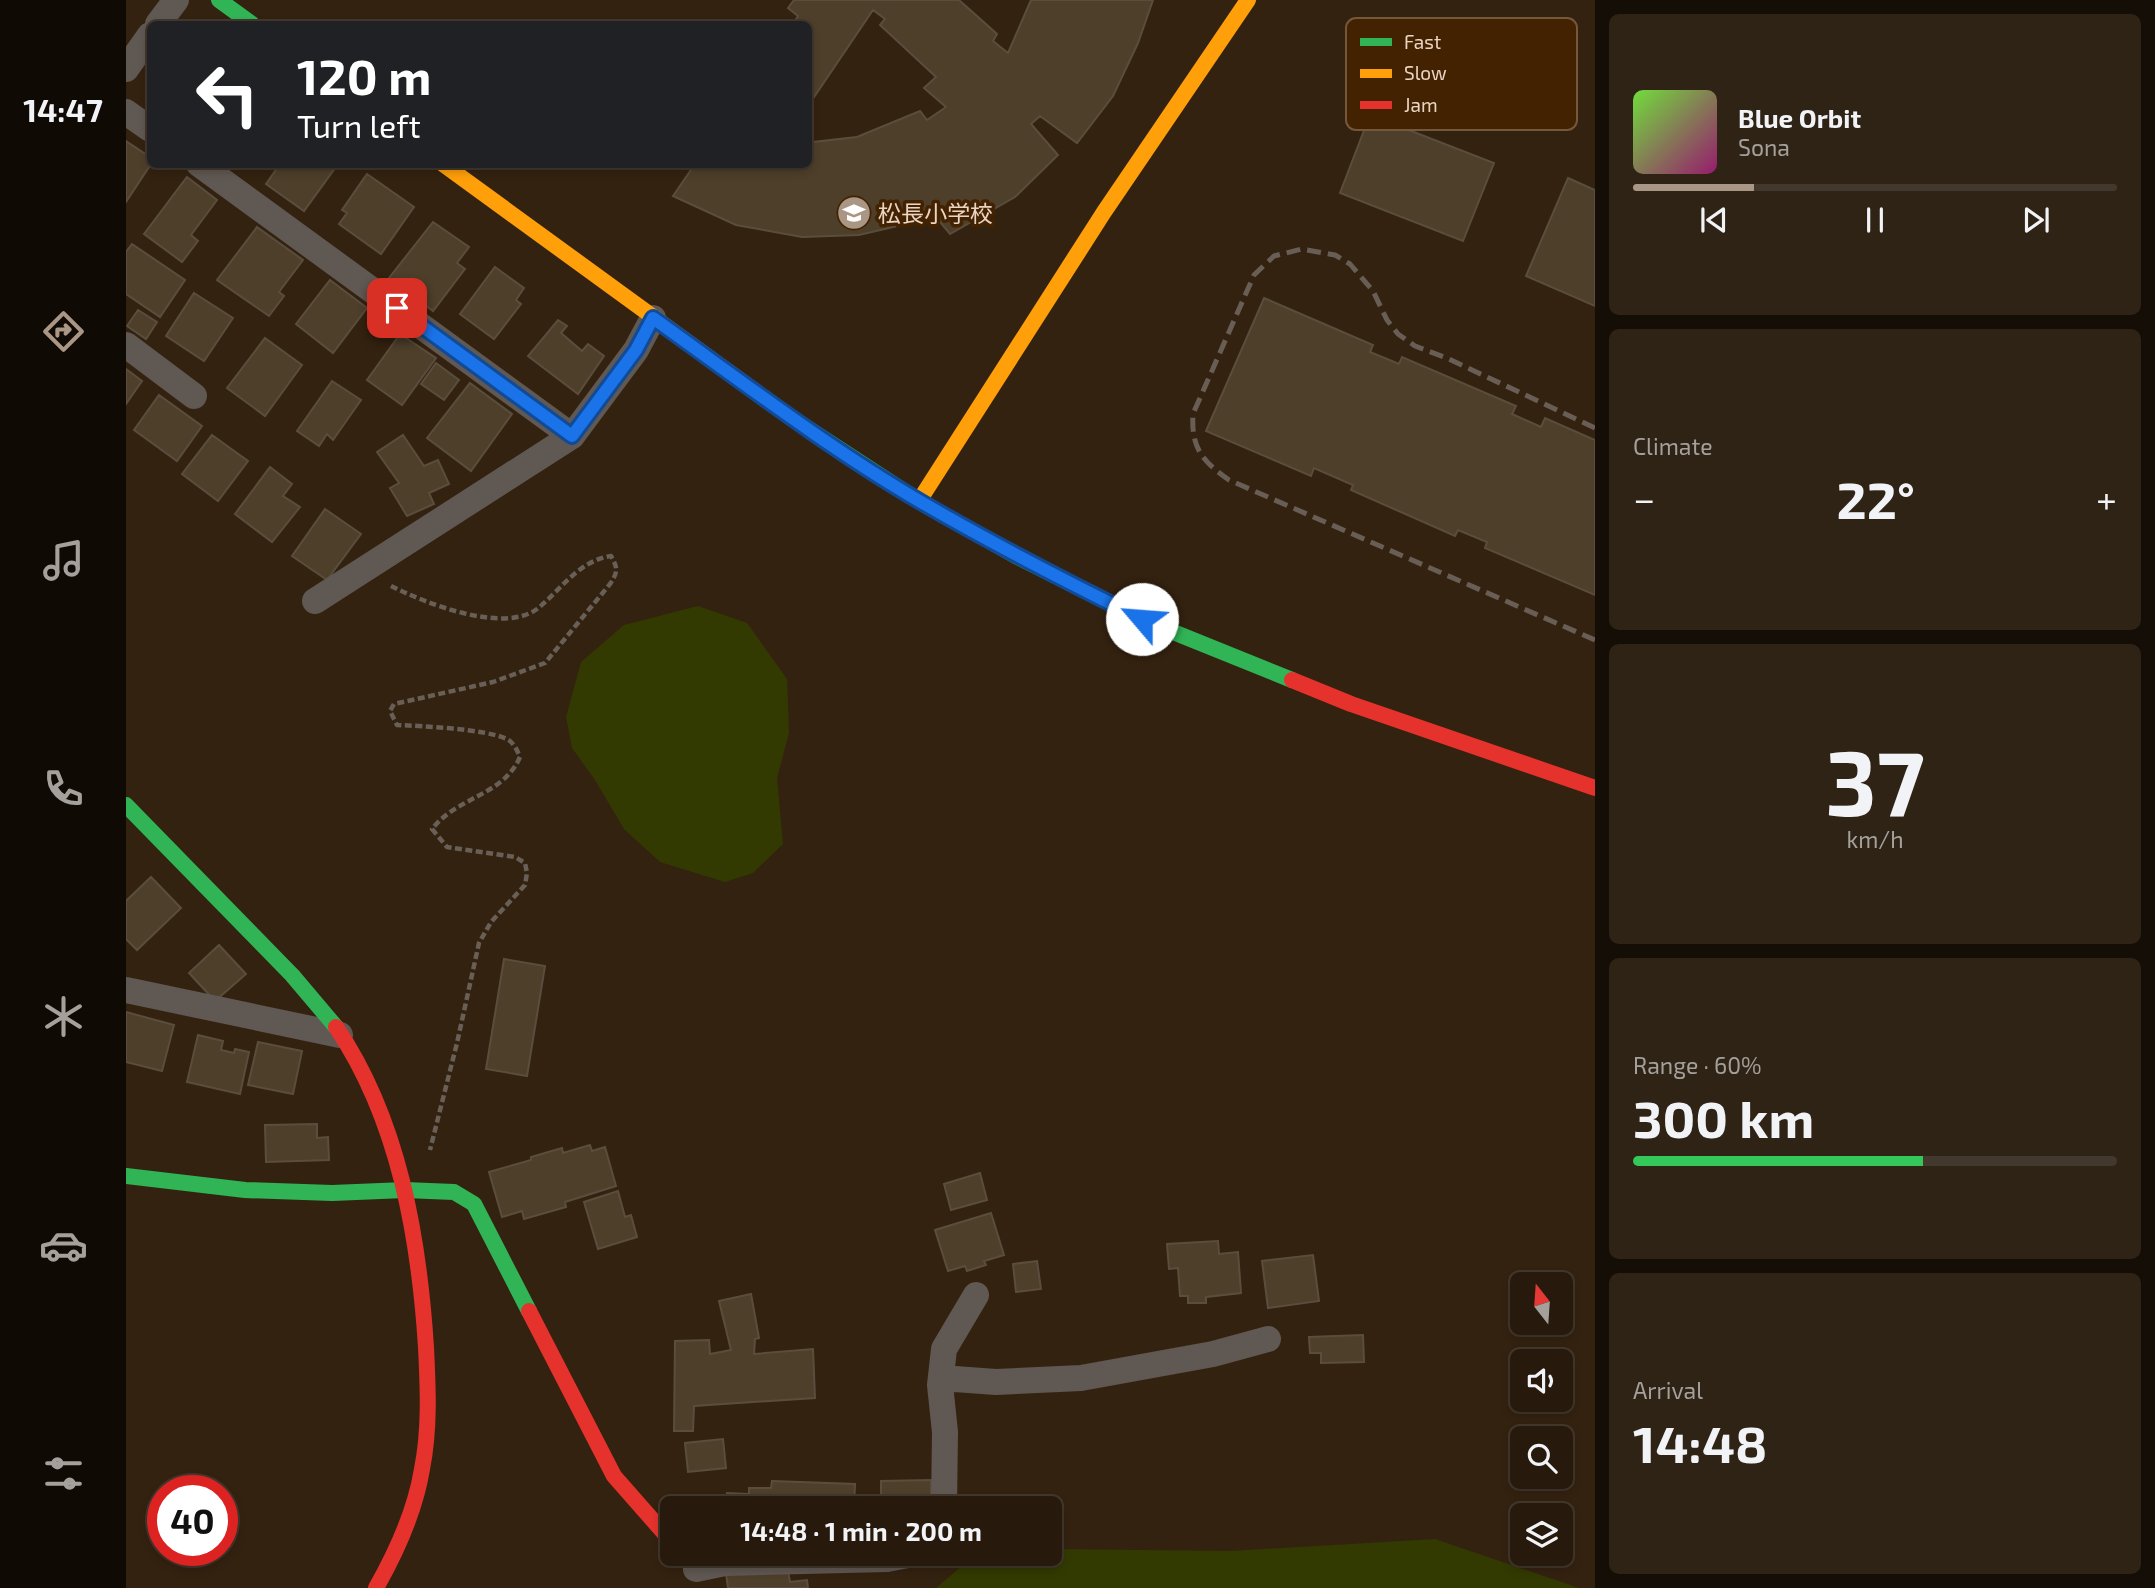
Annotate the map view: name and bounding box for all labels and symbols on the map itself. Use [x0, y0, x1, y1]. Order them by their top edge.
legend [1346, 18, 1577, 130]
text: Fast [1404, 30, 1441, 53]
text: Slow [1404, 61, 1447, 84]
text: Jam [1404, 93, 1438, 116]
school or university icon: 松長小学校 [835, 194, 873, 232]
place label: 松長小学校 [878, 199, 993, 227]
pin [367, 278, 427, 338]
position arrow [1105, 582, 1179, 656]
north arrow [1510, 1272, 1573, 1335]
speed limit sign: 40 [147, 1475, 238, 1566]

